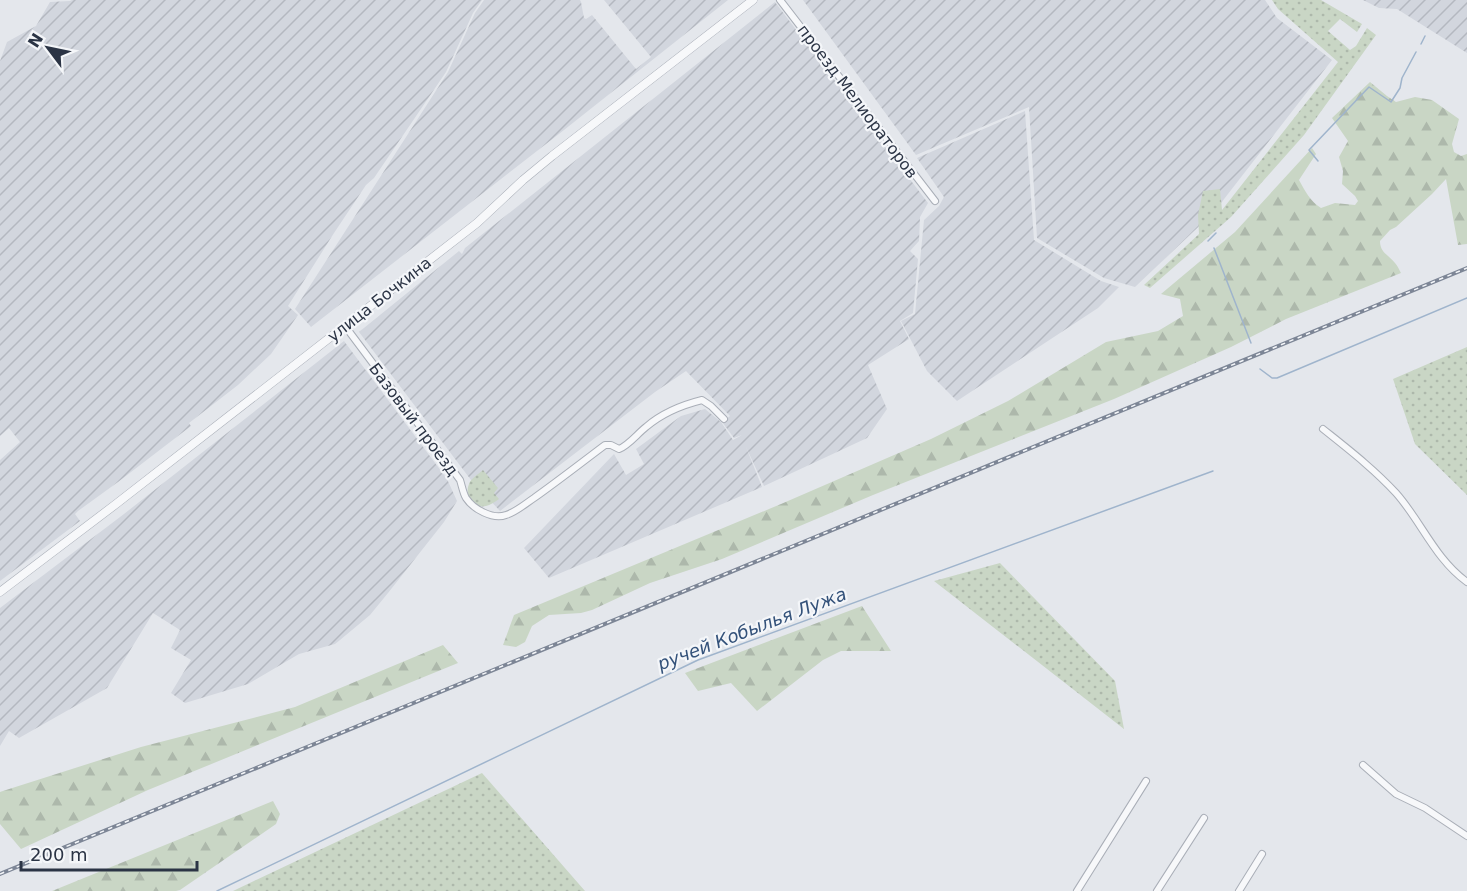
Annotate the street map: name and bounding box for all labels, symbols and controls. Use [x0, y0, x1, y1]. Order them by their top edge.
north arrow [18, 18, 78, 78]
street label: проезд Мелиораторов [794, 21, 922, 182]
text: N [24, 30, 47, 51]
street label: улица Бочкина [324, 253, 435, 346]
street label: Базовый проезд [365, 359, 462, 480]
water label: ручей Кобылья Лужа [654, 583, 849, 675]
scale bar [21, 834, 196, 872]
text: 200 m [30, 844, 88, 865]

